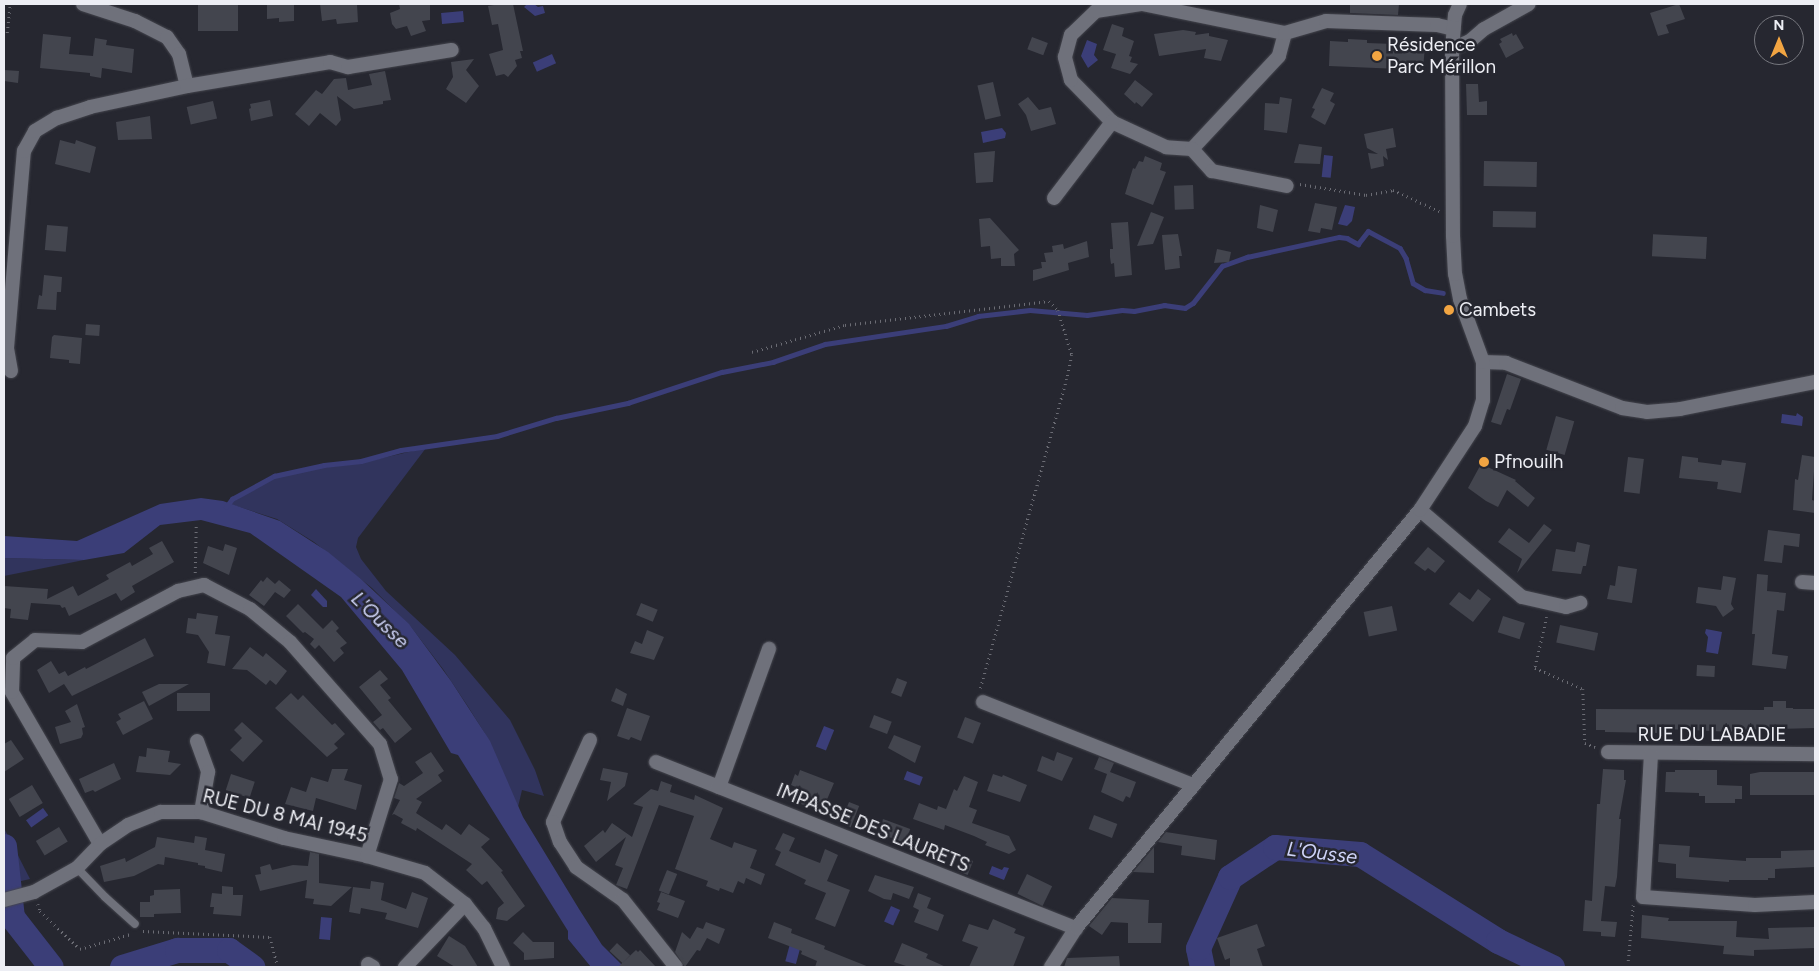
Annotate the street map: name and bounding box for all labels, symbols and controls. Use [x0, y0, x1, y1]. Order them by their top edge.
north arrow [1754, 15, 1804, 65]
text: N [1774, 17, 1784, 34]
place label: Résidence Parc Mérillon [1387, 34, 1496, 78]
marker: Résidence Parc Mérillon [1371, 50, 1383, 62]
place label: Cambets [1459, 299, 1536, 321]
marker: Cambets [1443, 304, 1455, 316]
place label: Pfnouilh [1494, 451, 1563, 473]
marker: Pfnouilh [1478, 456, 1490, 468]
water label: L'Ousse [346, 587, 414, 653]
street label: RUE DU LABADIE [1637, 724, 1787, 746]
street label: IMPASSE DES LAURETS [773, 779, 973, 877]
street label: RUE DU 8 MAI 1945 [200, 785, 370, 847]
water label: L'Ousse [1285, 837, 1359, 869]

